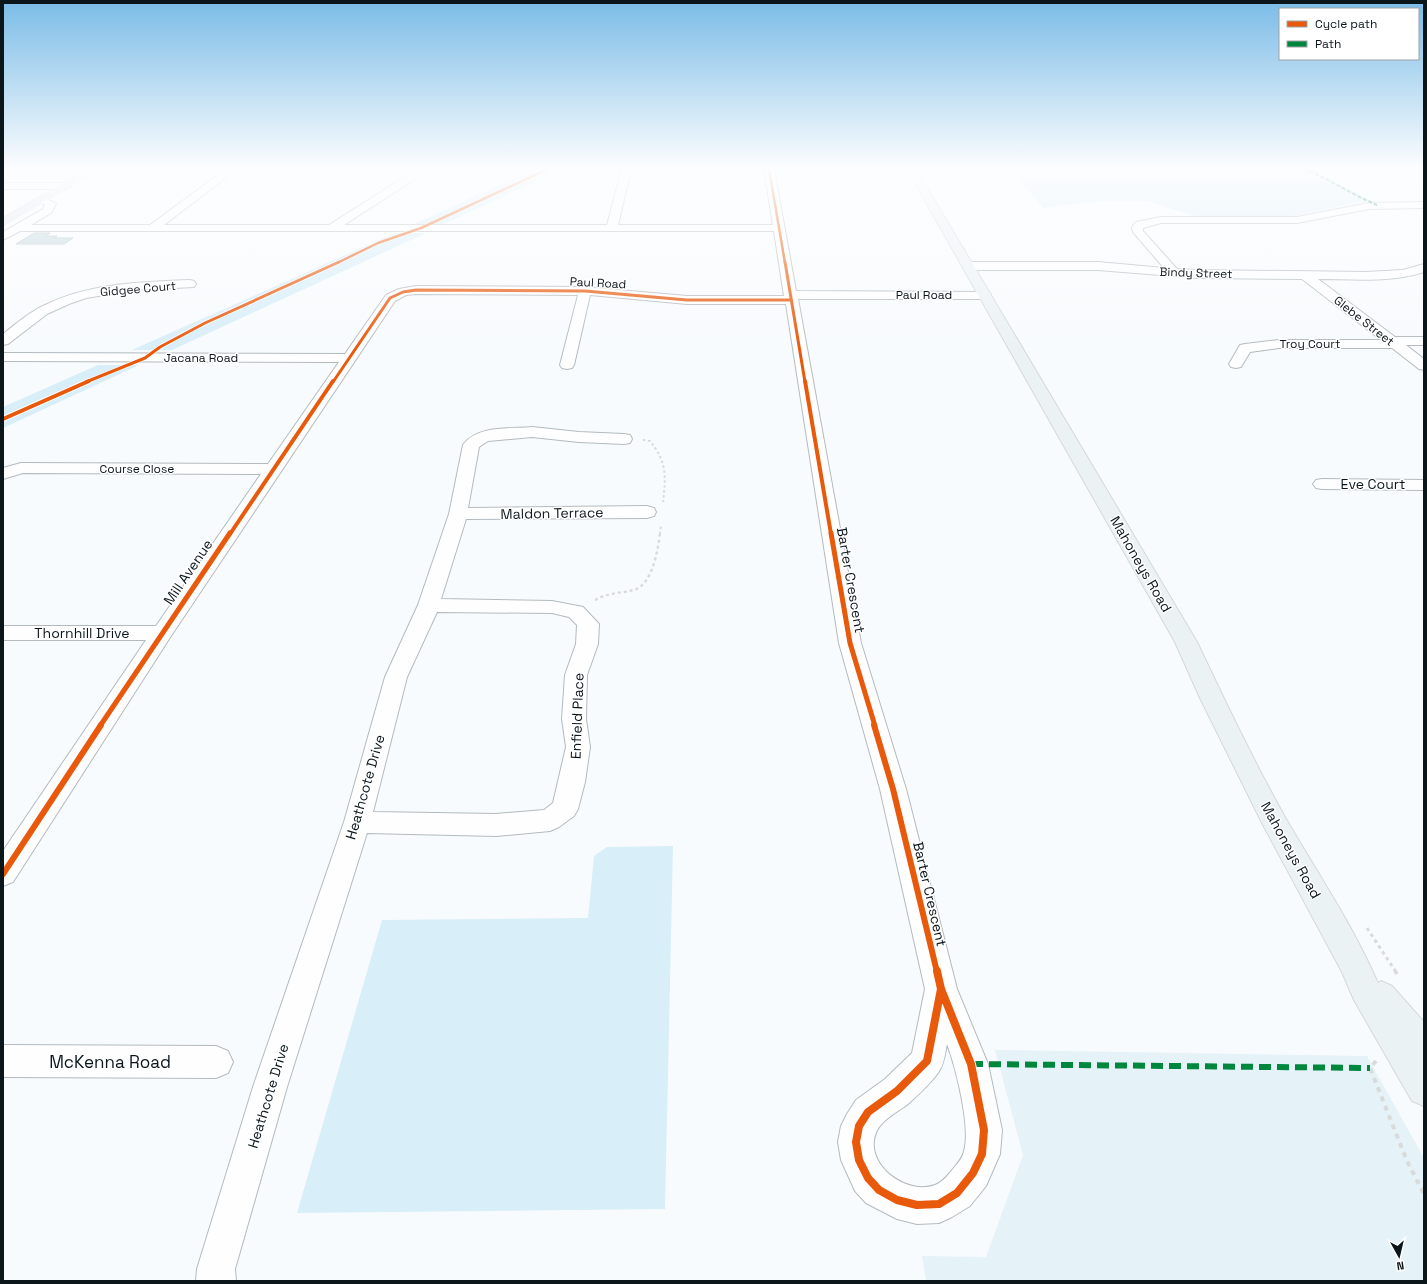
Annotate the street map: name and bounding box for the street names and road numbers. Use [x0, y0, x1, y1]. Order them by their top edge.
street label: Bindy Street [1159, 264, 1233, 282]
street label: Paul Road [569, 274, 627, 292]
street label: Gidgee Court [99, 278, 177, 300]
street label: Paul Road [896, 287, 952, 303]
street label: Glebe Street [1330, 292, 1398, 350]
street label: Troy Court [1280, 336, 1340, 352]
street label: Jacana Road [164, 350, 238, 366]
street label: Course Close [100, 461, 174, 477]
street label: Eve Court [1341, 475, 1405, 493]
street label: Maldon Terrace [500, 503, 604, 523]
street label: Mahoneys Road [1106, 513, 1176, 615]
street label: Barter Crescent [833, 526, 869, 634]
street label: Mill Avenue [159, 536, 217, 608]
street label: Thornhill Drive [34, 624, 130, 642]
street label: Enfield Place [567, 673, 587, 759]
street label: Heathcote Drive [341, 732, 389, 842]
street label: Mahoneys Road [1257, 798, 1325, 902]
street label: Barter Crescent [909, 840, 951, 948]
street label: Heathcote Drive [244, 1042, 292, 1150]
street label: McKenna Road [49, 1051, 171, 1073]

